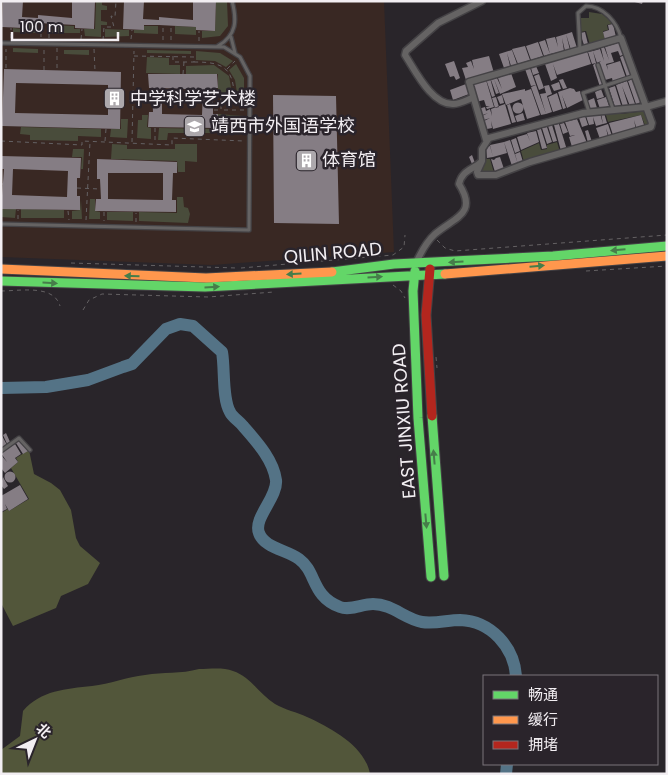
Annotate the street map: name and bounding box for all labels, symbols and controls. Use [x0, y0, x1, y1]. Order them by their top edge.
scale bar [12, 10, 119, 42]
text: 100 m [20, 16, 63, 37]
place label: 中学科学艺术楼 [130, 86, 256, 111]
building icon: 中学科学艺术楼 [102, 87, 126, 111]
place label: 靖西市外国语学校 [211, 113, 355, 138]
school or university icon: 靖西市外国语学校 [183, 114, 207, 138]
place label: 体育馆 [322, 147, 376, 172]
building icon: 体育馆 [294, 148, 318, 172]
street label: QILIN ROAD [283, 236, 383, 269]
one-way arrow [610, 247, 626, 255]
one-way arrow [448, 259, 464, 267]
one-way arrow [529, 262, 545, 270]
one-way arrow [286, 270, 302, 278]
one-way arrow [124, 272, 140, 280]
one-way arrow [367, 273, 383, 281]
one-way arrow [42, 280, 58, 288]
one-way arrow [205, 283, 221, 291]
street label: EAST JINXIU ROAD [386, 343, 421, 500]
one-way arrow [430, 449, 438, 465]
one-way arrow [423, 514, 431, 530]
legend [483, 675, 658, 765]
text: 畅通 [528, 684, 558, 705]
text: 缓行 [528, 709, 558, 730]
north arrow [10, 715, 60, 765]
text: 北 [32, 718, 56, 743]
text: 拥堵 [528, 734, 558, 755]

